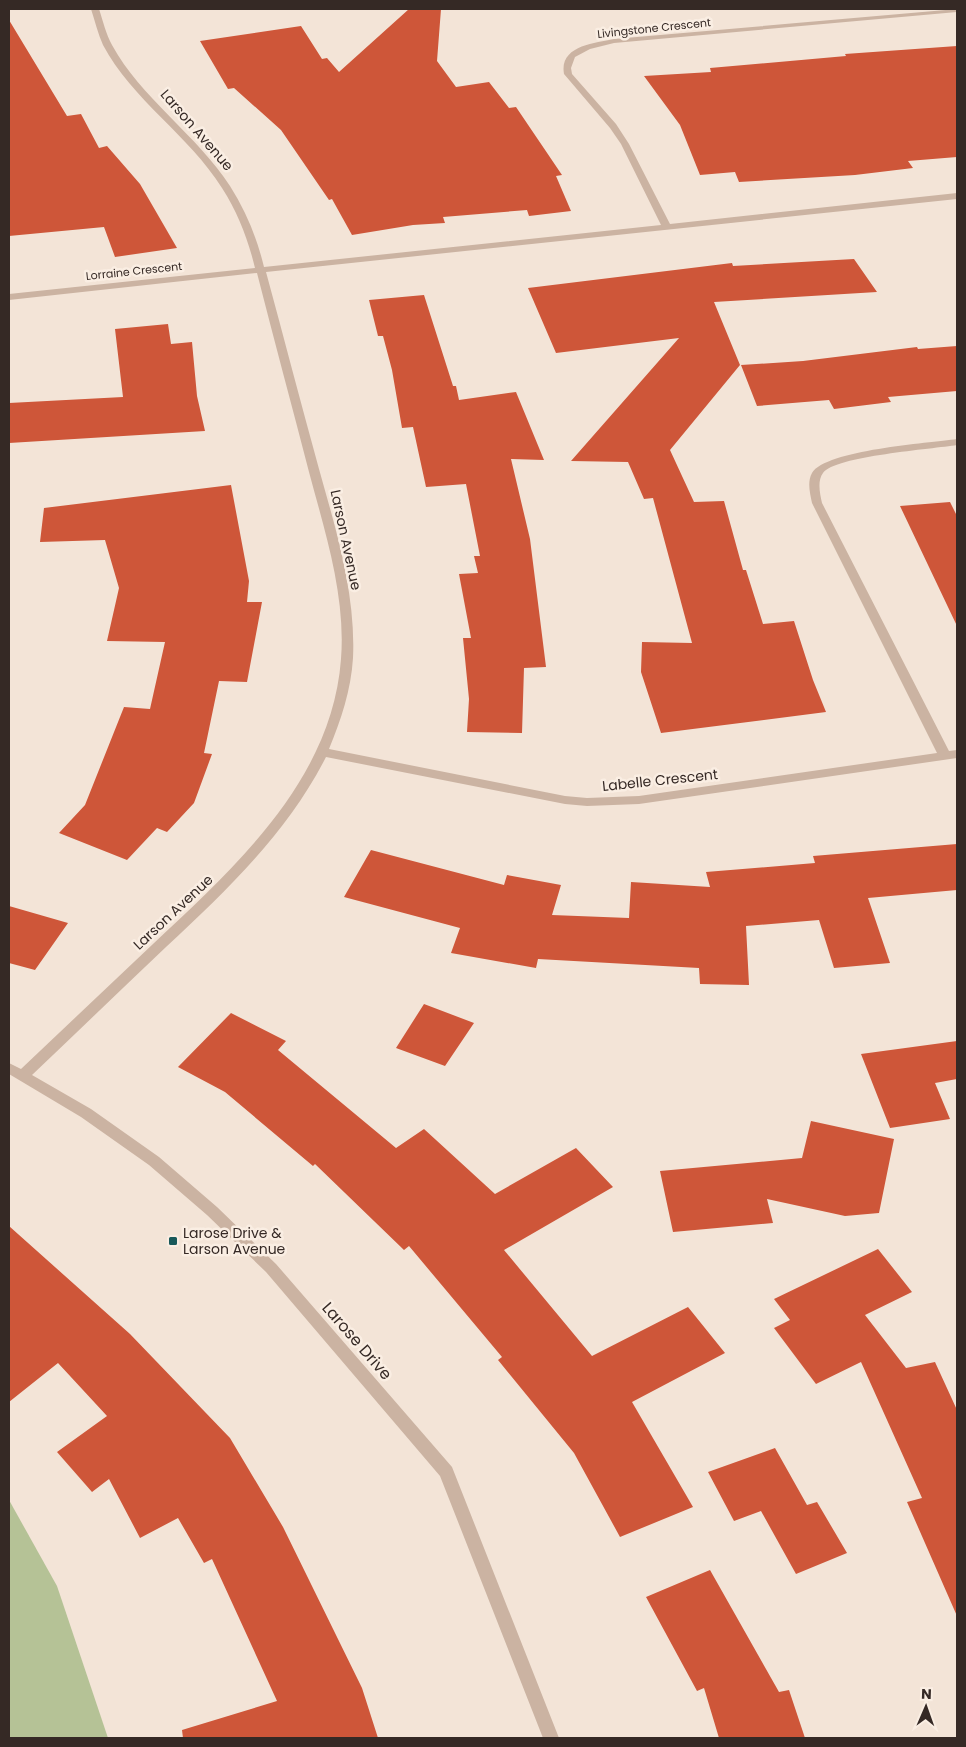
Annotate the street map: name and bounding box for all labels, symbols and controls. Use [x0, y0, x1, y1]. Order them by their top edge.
street label: Livingstone Crescent [596, 14, 712, 42]
street label: Larson Avenue [156, 85, 238, 175]
street label: Lorraine Crescent [85, 258, 183, 284]
street label: Larson Avenue [326, 488, 366, 592]
street label: Labelle Crescent [601, 764, 719, 796]
street label: Larson Avenue [129, 870, 217, 954]
place label: Larose Drive & Larson Avenue [183, 1223, 286, 1259]
marker: Larose Drive & Larson Avenue [167, 1235, 179, 1247]
street label: Larose Drive [317, 1297, 397, 1385]
north arrow [901, 1682, 951, 1732]
text: N [921, 1684, 932, 1704]

